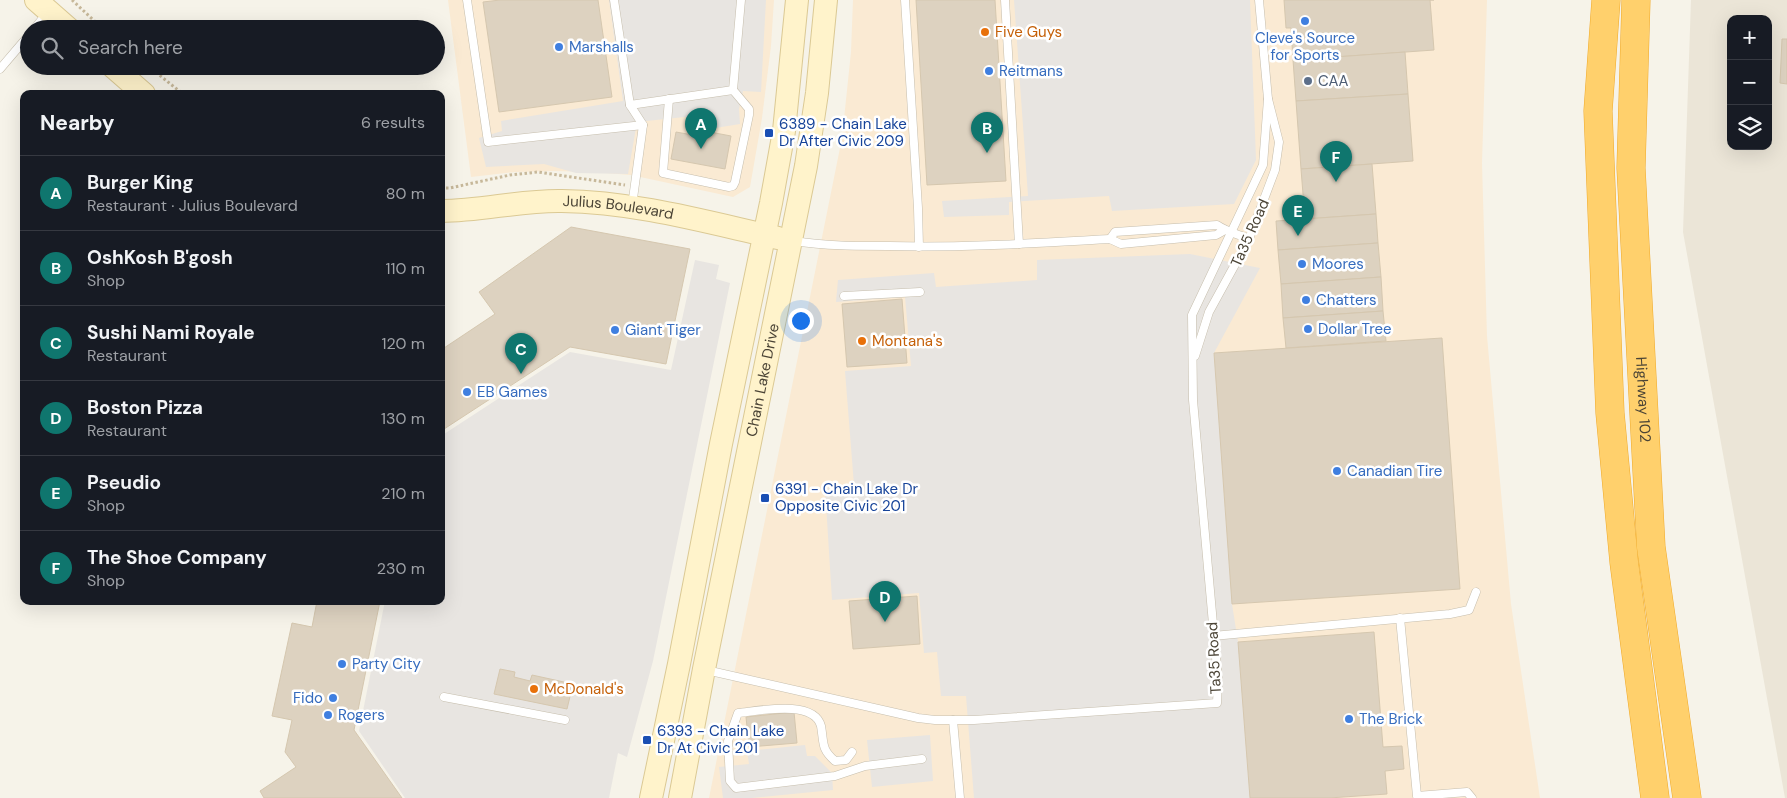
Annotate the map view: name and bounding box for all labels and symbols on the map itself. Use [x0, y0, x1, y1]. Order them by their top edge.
marker: Cleve's Source for Sports [1299, 15, 1311, 27]
place label: Five Guys [995, 22, 1062, 42]
marker: Five Guys [979, 26, 991, 38]
place label: Cleve's Source for Sports [1255, 28, 1355, 65]
place label: Marshalls [569, 37, 634, 57]
marker: Marshalls [553, 41, 565, 53]
place label: Reitmans [999, 61, 1063, 81]
marker: Reitmans [983, 65, 995, 77]
place label: CAA [1318, 71, 1348, 91]
marker: CAA [1302, 75, 1314, 87]
pin: A [685, 108, 717, 149]
pin: B [971, 112, 1003, 153]
place label: 6389 - Chain Lake Dr After Civic 209 [779, 114, 907, 151]
marker: 6389 - Chain Lake Dr After Civic 209 [763, 127, 775, 139]
pin: F [1320, 141, 1352, 182]
street label: Julius Boulevard [562, 191, 675, 224]
pin: E [1282, 195, 1314, 236]
street label: Ta35 Road [1226, 196, 1274, 270]
place label: Moores [1312, 254, 1364, 274]
marker: Moores [1296, 258, 1308, 270]
place label: Chatters [1316, 290, 1376, 310]
marker: Chatters [1300, 294, 1312, 306]
your location [788, 308, 814, 334]
place label: Dollar Tree [1318, 319, 1391, 339]
place label: Giant Tiger [625, 320, 701, 340]
street label: Chain Lake Drive [741, 322, 784, 438]
marker: Dollar Tree [1302, 323, 1314, 335]
marker: Giant Tiger [609, 324, 621, 336]
place label: Montana's [872, 331, 943, 351]
pin: C [505, 333, 537, 374]
marker: Montana's [856, 335, 868, 347]
street label: Highway 102 [1631, 356, 1655, 443]
place label: EB Games [477, 382, 547, 402]
marker: EB Games [461, 386, 473, 398]
place label: Canadian Tire [1347, 461, 1442, 481]
marker: Canadian Tire [1331, 465, 1343, 477]
place label: 6391 - Chain Lake Dr Opposite Civic 201 [775, 479, 918, 516]
marker: 6391 - Chain Lake Dr Opposite Civic 201 [759, 492, 771, 504]
pin: D [869, 581, 901, 622]
street label: Ta35 Road [1202, 621, 1226, 695]
place label: Party City [352, 654, 422, 674]
marker: Party City [336, 658, 348, 670]
place label: McDonald's [544, 679, 624, 699]
marker: McDonald's [528, 683, 540, 695]
place label: Fido [293, 688, 323, 708]
marker: Fido [327, 692, 339, 704]
place label: Rogers [338, 705, 385, 725]
marker: Rogers [322, 709, 334, 721]
place label: The Brick [1359, 709, 1423, 729]
marker: The Brick [1343, 713, 1355, 725]
place label: 6393 - Chain Lake Dr At Civic 201 [657, 721, 784, 758]
marker: 6393 - Chain Lake Dr At Civic 201 [641, 734, 653, 746]

